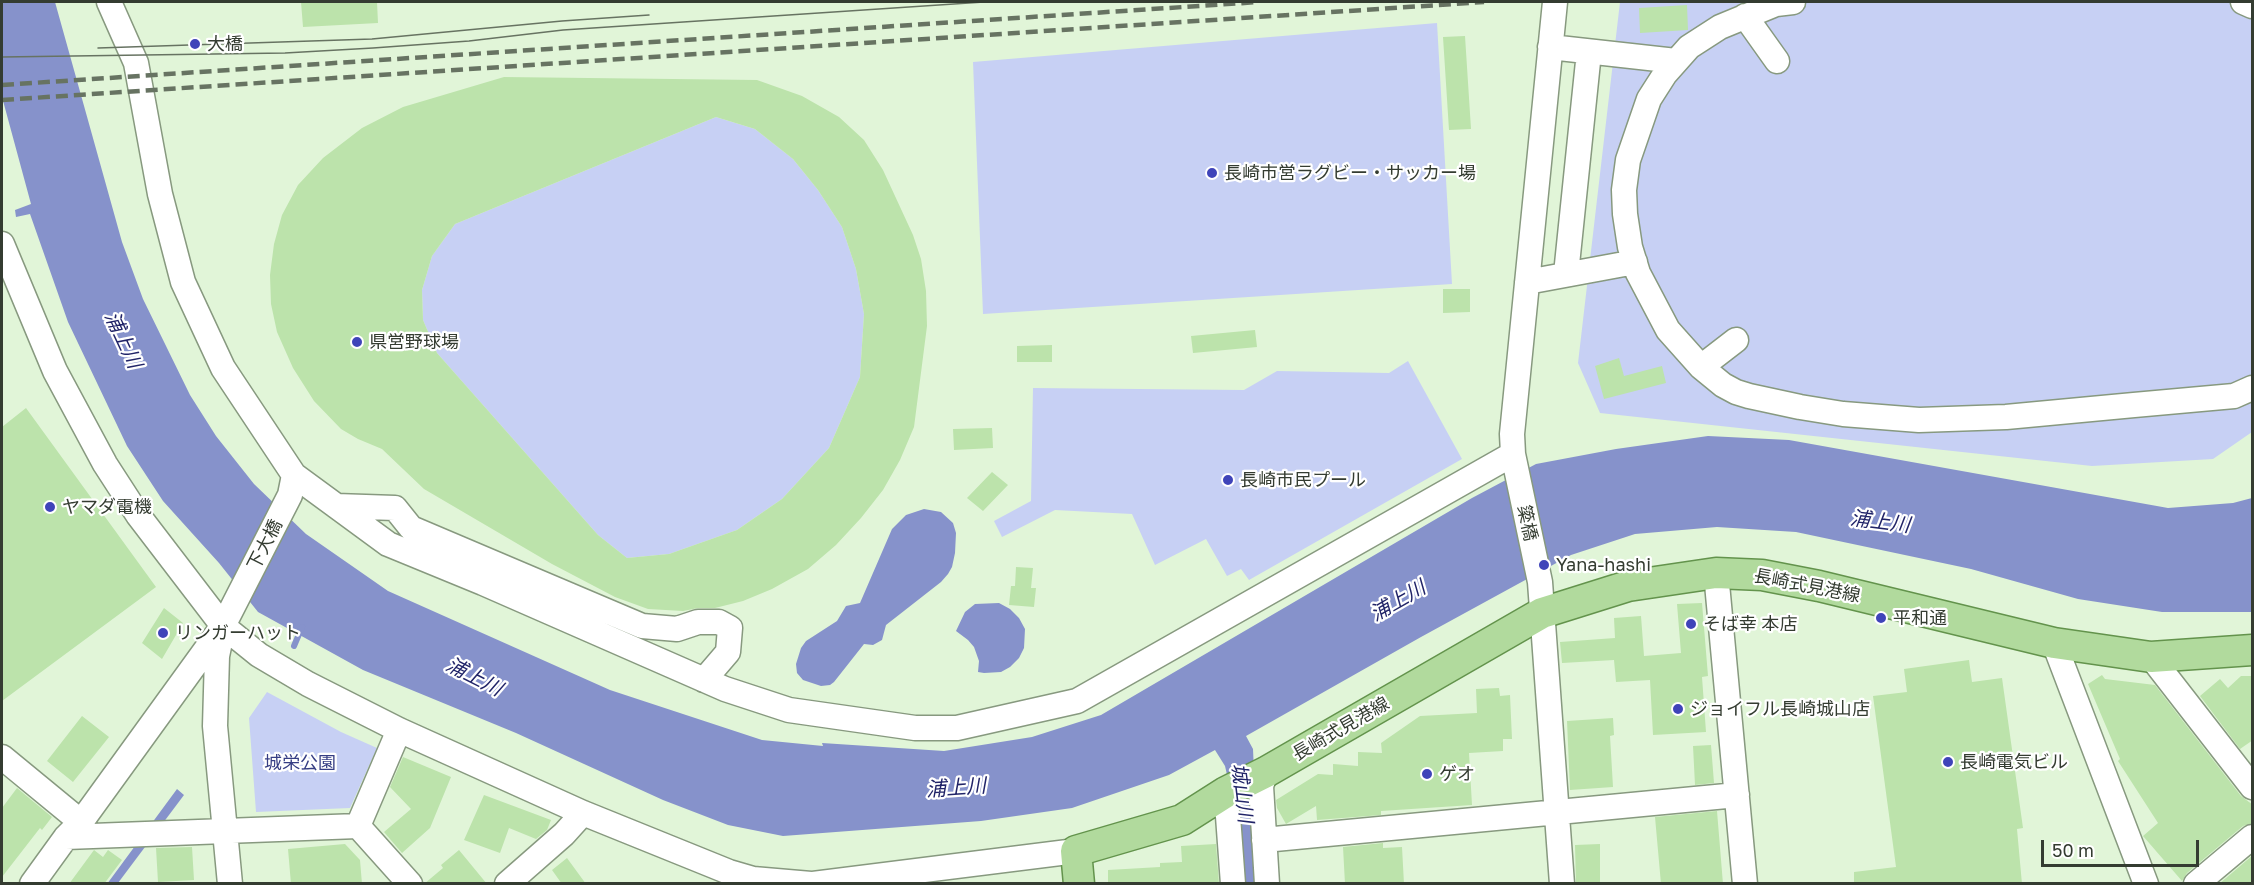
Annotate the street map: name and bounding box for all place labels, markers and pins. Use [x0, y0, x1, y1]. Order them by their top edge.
place label: 大橋 [207, 33, 243, 55]
marker: 大橋 [188, 37, 202, 51]
place label: 長崎市営ラグビー・サッカー場 [1224, 162, 1476, 184]
marker: 長崎市営ラグビー・サッカー場 [1205, 166, 1219, 180]
place label: 県営野球場 [369, 331, 459, 353]
marker: 県営野球場 [350, 335, 364, 349]
place label: 長崎市民プール [1240, 469, 1366, 491]
marker: 長崎市民プール [1221, 473, 1235, 487]
place label: ヤマダ電機 [62, 496, 152, 518]
marker: ヤマダ電機 [43, 500, 57, 514]
place label: Yana-hashi [1556, 554, 1651, 576]
marker: Yana-hashi [1537, 558, 1551, 572]
place label: 平和通 [1893, 607, 1947, 629]
marker: 平和通 [1874, 611, 1888, 625]
place label: そば幸 本店 [1703, 613, 1797, 635]
marker: そば幸 本店 [1684, 617, 1698, 631]
place label: リンガーハット [175, 622, 301, 644]
marker: リンガーハット [156, 626, 170, 640]
place label: ジョイフル長崎城山店 [1690, 698, 1870, 720]
marker: ジョイフル長崎城山店 [1671, 702, 1685, 716]
place label: 長崎電気ビル [1960, 751, 2068, 773]
marker: 長崎電気ビル [1941, 755, 1955, 769]
place label: ゲオ [1439, 763, 1475, 785]
marker: ゲオ [1420, 767, 1434, 781]

